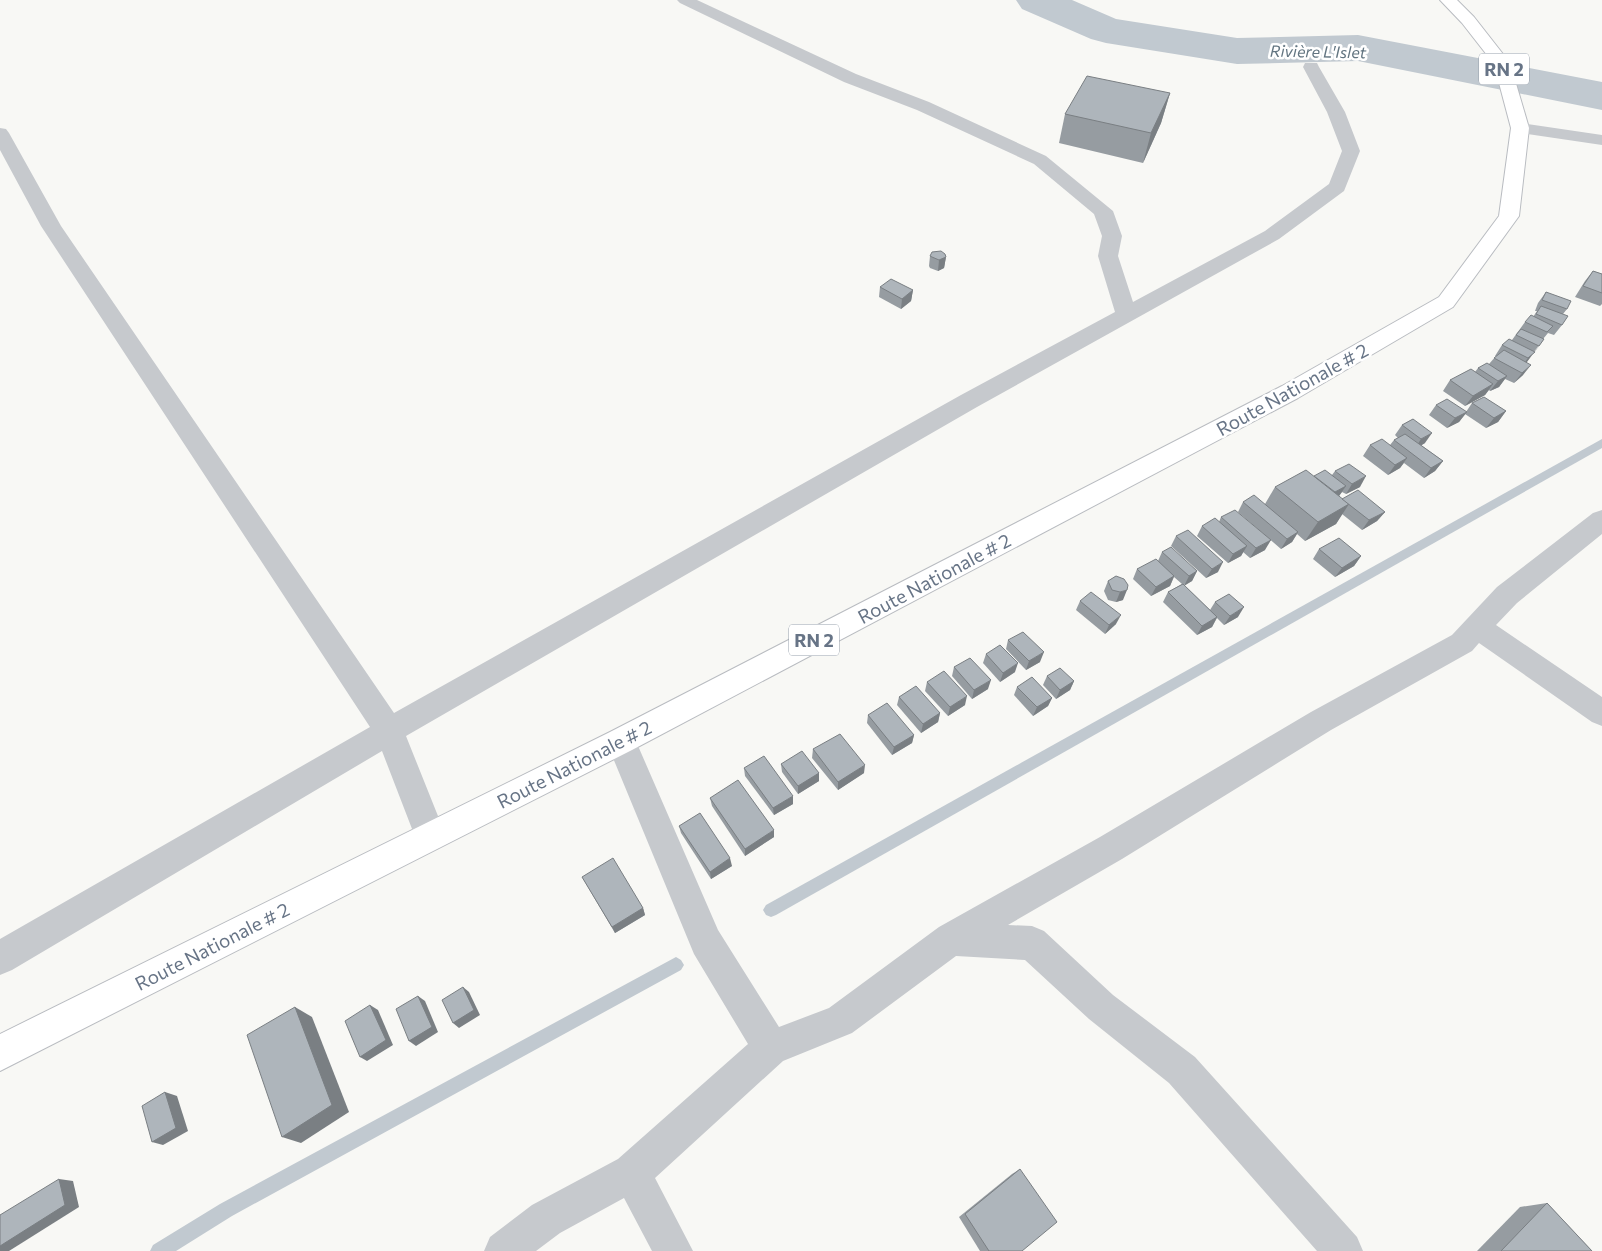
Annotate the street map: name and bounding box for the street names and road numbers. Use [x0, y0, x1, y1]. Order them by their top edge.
road number: RN 2 [1479, 54, 1529, 85]
street label: Route Nationale # 2 [1212, 338, 1372, 440]
street label: Route Nationale # 2 [853, 528, 1015, 628]
road number: RN 2 [789, 624, 839, 656]
street label: Route Nationale # 2 [493, 715, 655, 813]
street label: Route Nationale # 2 [131, 897, 293, 995]

